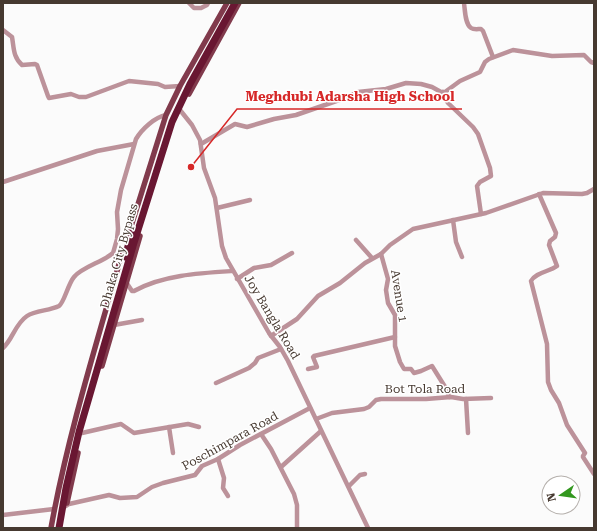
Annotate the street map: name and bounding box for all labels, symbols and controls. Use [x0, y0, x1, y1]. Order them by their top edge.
callout: Meghdubi Adarsha High School [237, 84, 462, 109]
text: Meghdubi Adarsha High School [246, 89, 455, 104]
street label: Dhaka City Bypass [97, 202, 141, 310]
street label: Avenue 1 [388, 269, 410, 323]
street label: Joy Bangla Road [241, 272, 303, 362]
street label: Bot Tola Road [385, 382, 465, 396]
street label: Poschimpara Road [179, 409, 281, 473]
north arrow [541, 475, 581, 515]
text: N [544, 491, 559, 503]

